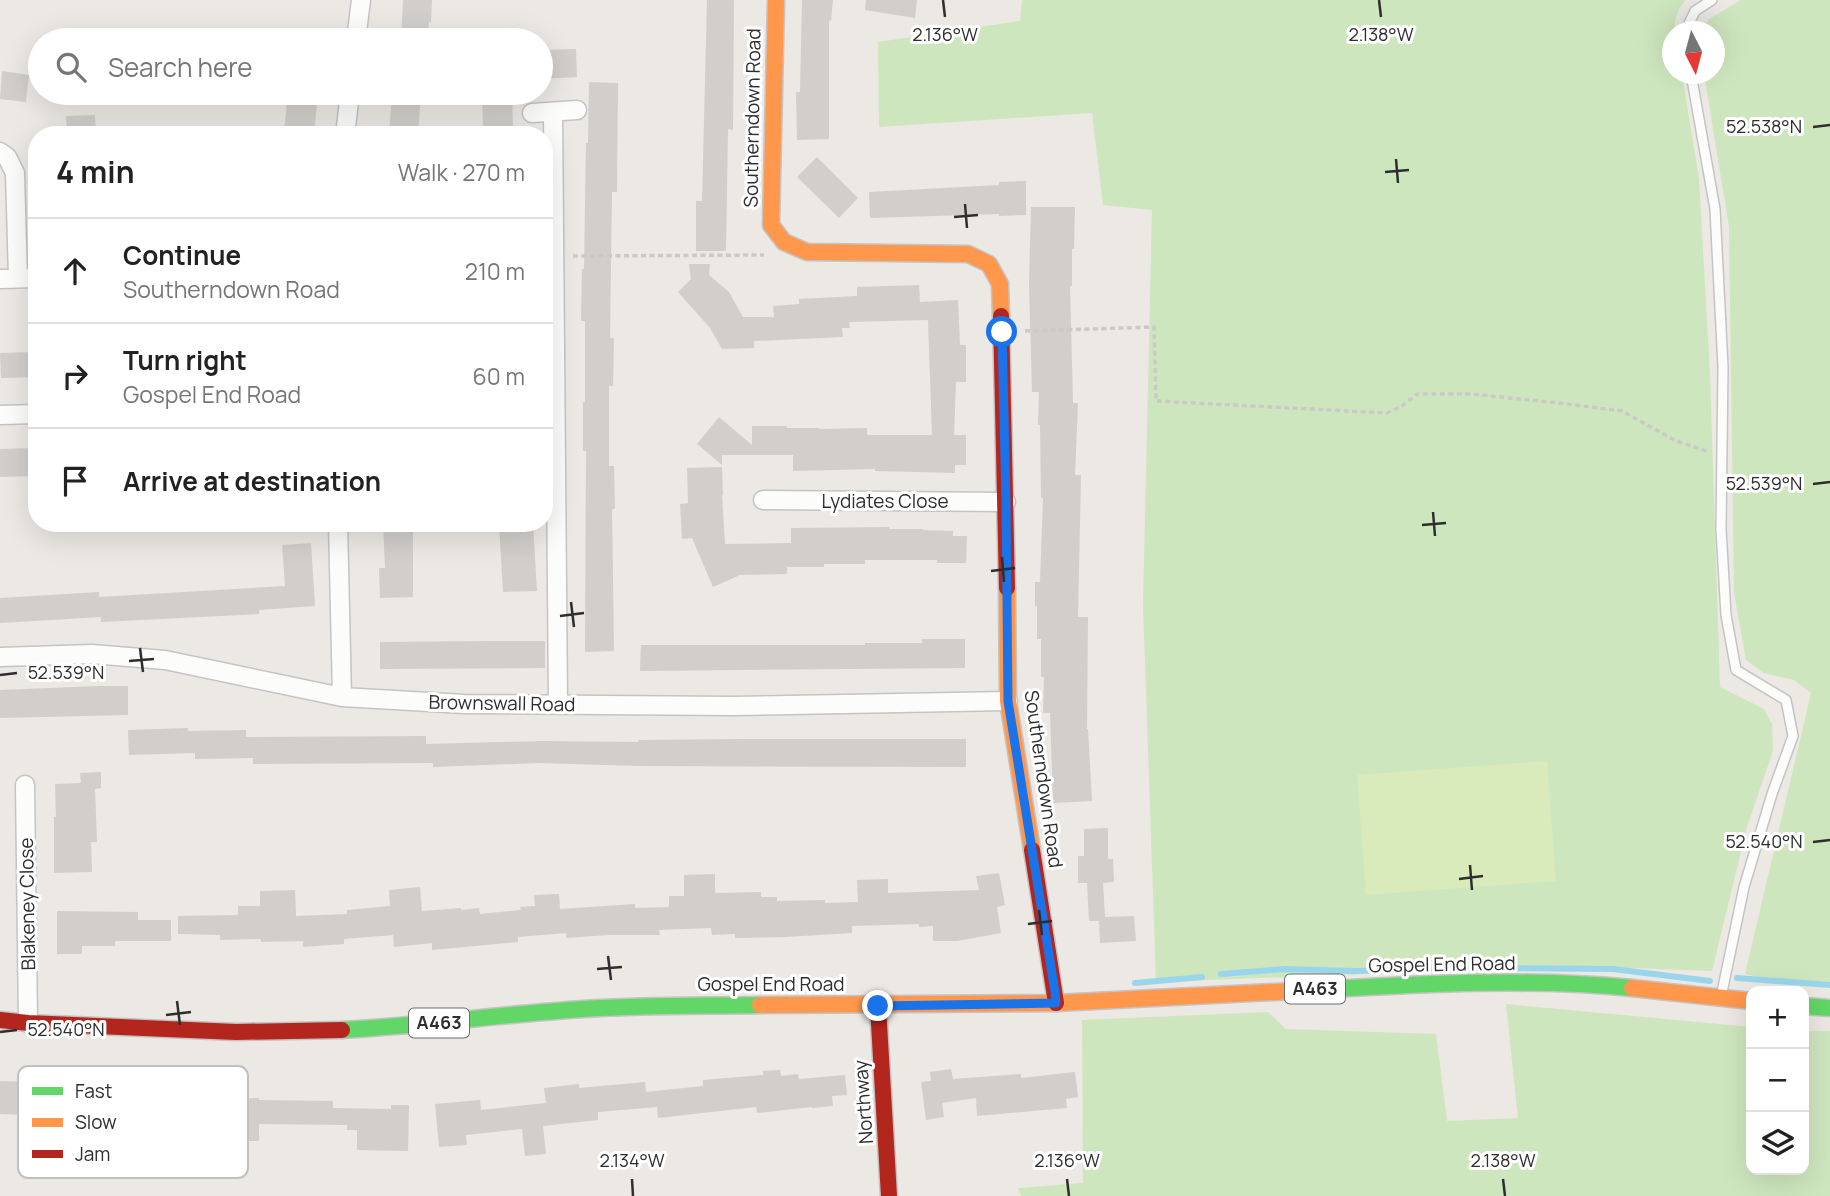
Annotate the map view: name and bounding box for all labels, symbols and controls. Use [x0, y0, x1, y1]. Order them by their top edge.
north arrow [1662, 21, 1725, 84]
text: 2.136°W [912, 22, 978, 46]
text: 2.138°W [1348, 22, 1414, 46]
search box [28, 28, 553, 105]
street label: Southerndown Road [737, 28, 767, 208]
icon: search [52, 48, 90, 86]
text: Search here [108, 49, 253, 85]
text: 52.538°N [1726, 114, 1802, 138]
text: 4 min [56, 151, 134, 192]
text: Walk · 270 m [398, 156, 525, 188]
text: Continue [123, 237, 241, 273]
icon: ahead [56, 252, 94, 290]
text: 210 m [465, 255, 525, 287]
text: Southerndown Road [123, 273, 340, 305]
route start [986, 316, 1017, 347]
text: Turn right [123, 342, 247, 378]
icon: right [56, 357, 94, 395]
text: 60 m [473, 360, 525, 392]
text: Gospel End Road [123, 378, 301, 410]
icon: arrive [56, 462, 94, 500]
text: Arrive at destination [123, 463, 381, 499]
text: 52.539°N [1726, 471, 1802, 495]
street label: Lydiates Close [821, 488, 949, 514]
text: 52.539°N [28, 660, 104, 684]
street label: Southerndown Road [1019, 688, 1069, 870]
street label: Brownswall Road [428, 689, 576, 717]
text: 52.540°N [1725, 829, 1803, 853]
street label: Blakeney Close [13, 837, 41, 971]
street label: Gospel End Road [1368, 950, 1516, 978]
street label: Gospel End Road [697, 971, 845, 997]
road number: A463 [1285, 974, 1345, 1004]
map controls [1746, 986, 1809, 1175]
button: + [1746, 986, 1809, 1049]
route end [862, 990, 893, 1021]
road number: A463 [409, 1008, 469, 1038]
text: 52.540°N [27, 1017, 105, 1041]
button: − [1746, 1049, 1809, 1112]
street label: Northway [847, 1059, 879, 1145]
legend [18, 1066, 248, 1178]
text: Fast [75, 1078, 112, 1104]
text: Slow [75, 1109, 117, 1135]
button: layers [1746, 1112, 1809, 1175]
text: Jam [75, 1141, 110, 1167]
text: 2.134°W [599, 1148, 665, 1172]
text: 2.136°W [1034, 1148, 1100, 1172]
text: 2.138°W [1470, 1148, 1536, 1172]

